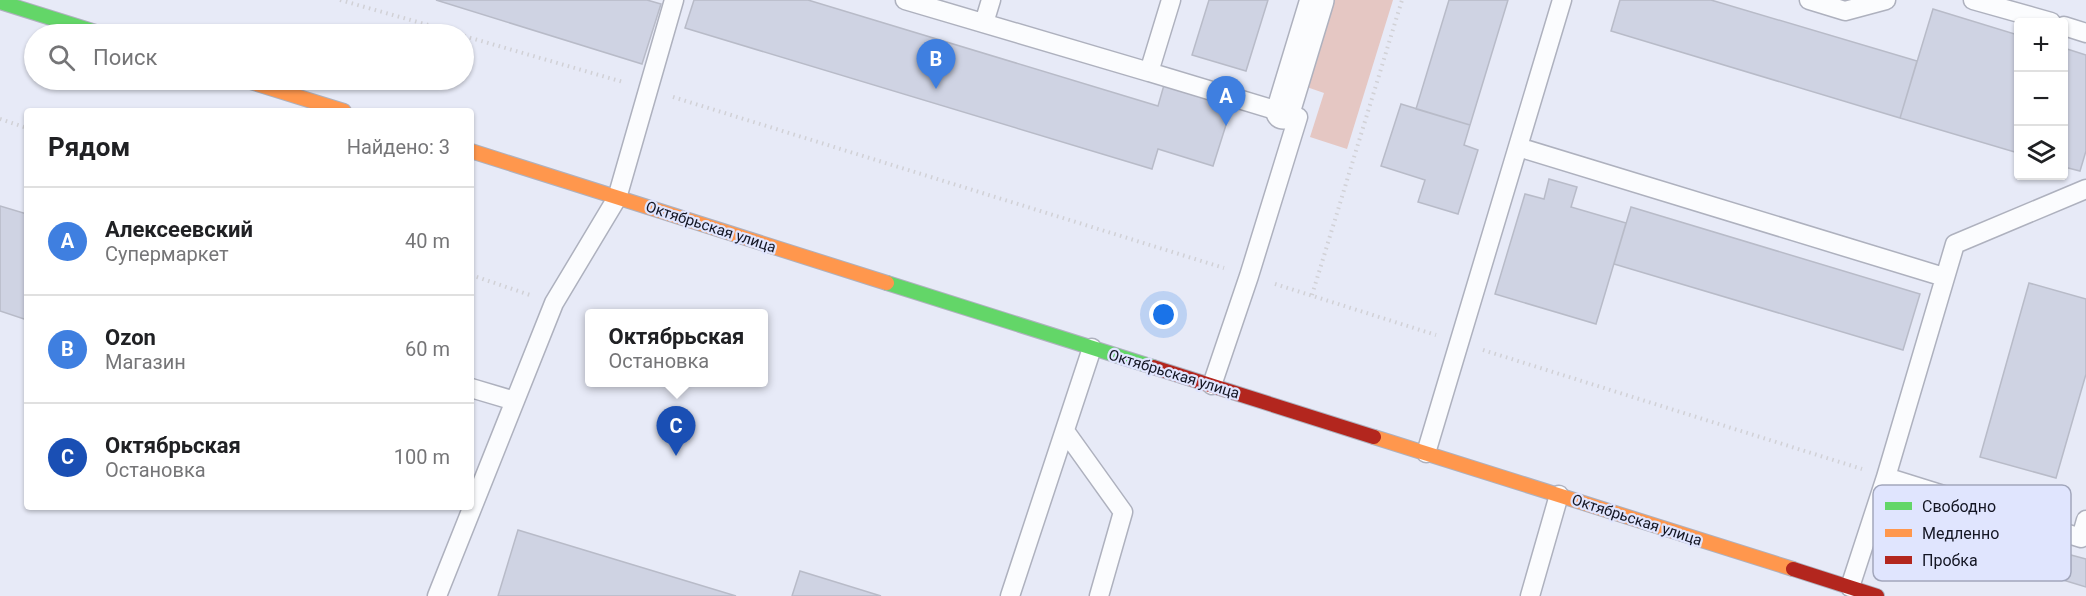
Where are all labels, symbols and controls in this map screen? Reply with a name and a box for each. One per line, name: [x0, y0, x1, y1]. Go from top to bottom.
map controls: [2014, 18, 2068, 180]
button: +: [2014, 18, 2068, 72]
search box: [24, 24, 474, 90]
pin: B: [916, 40, 956, 89]
icon: search: [45, 41, 78, 74]
text: Поиск: [93, 45, 157, 70]
button: −: [2014, 72, 2068, 126]
pin: A: [1206, 76, 1246, 126]
button: layers: [2014, 126, 2068, 180]
text: Рядом: [48, 132, 130, 162]
text: Найдено: 3: [347, 135, 450, 159]
street label: Октябрьская улица: [644, 197, 778, 257]
text: Алексеевский: [105, 217, 253, 242]
text: A: [61, 229, 74, 253]
text: 40 m: [405, 229, 450, 253]
text: Супермаркет: [105, 242, 229, 266]
your location: [1149, 300, 1178, 329]
popup: [585, 309, 768, 387]
text: Октябрьская: [609, 324, 744, 349]
text: Ozon: [105, 325, 156, 350]
text: B: [61, 337, 74, 361]
text: 60 m: [405, 337, 450, 361]
street label: Октябрьская улица: [1106, 346, 1242, 402]
text: Остановка: [609, 349, 709, 373]
text: Магазин: [105, 350, 186, 374]
pin: C: [656, 406, 696, 456]
text: Октябрьская: [105, 433, 241, 458]
text: C: [61, 445, 74, 469]
text: 100 m: [394, 445, 450, 469]
text: Остановка: [105, 458, 206, 482]
legend: [1873, 485, 2071, 581]
street label: Октябрьская улица: [1570, 490, 1704, 550]
text: Свободно: [1922, 497, 1996, 516]
text: Медленно: [1922, 524, 1999, 543]
text: Пробка: [1922, 551, 1978, 570]

